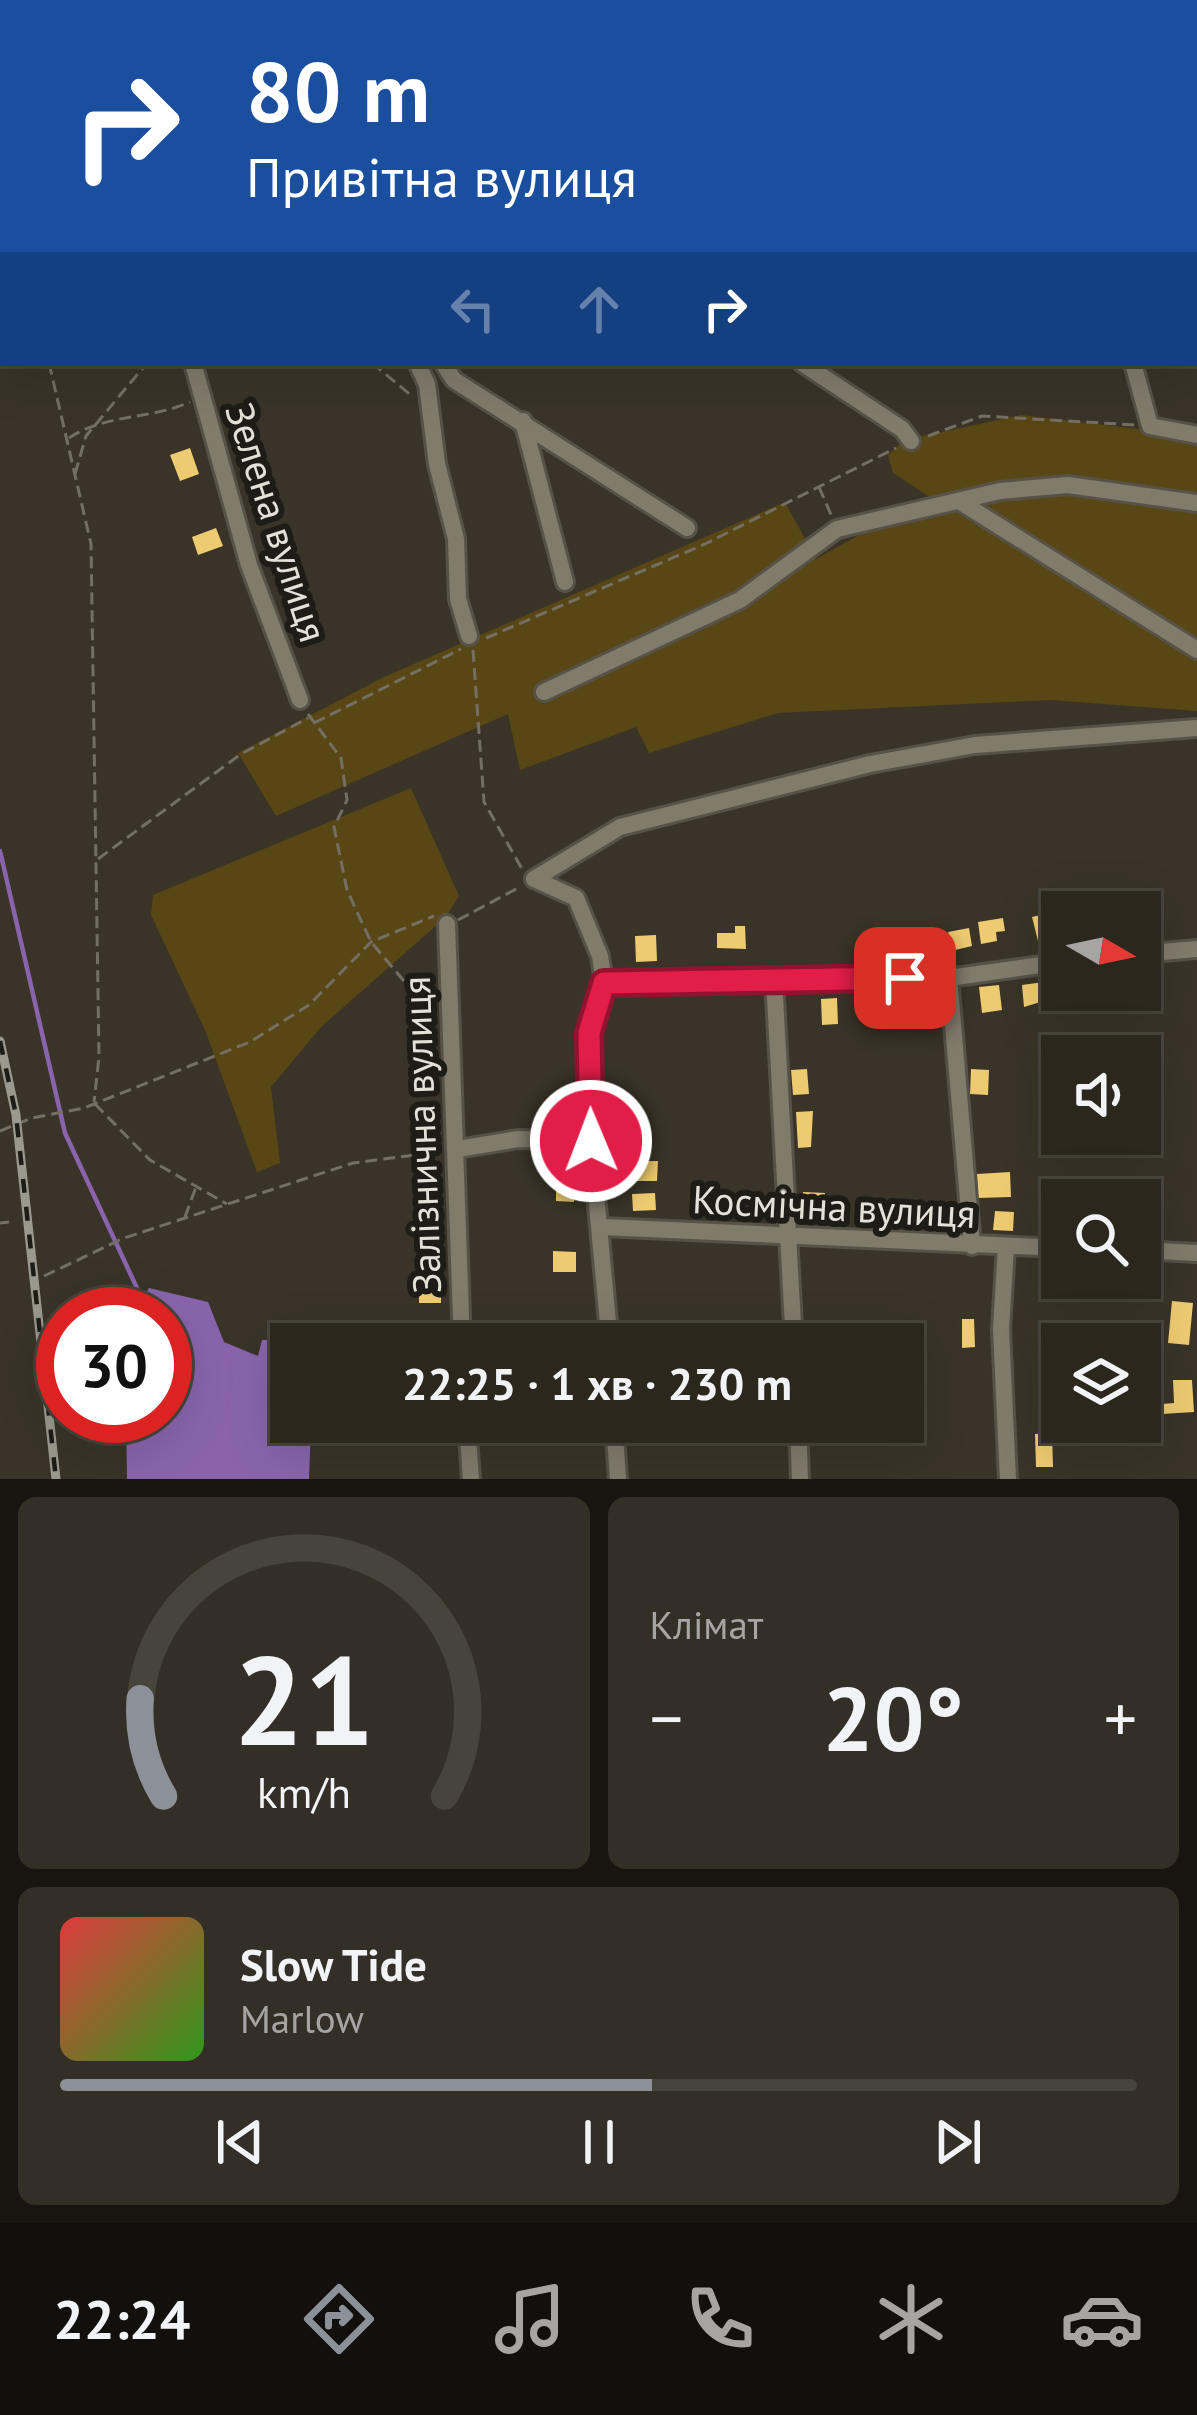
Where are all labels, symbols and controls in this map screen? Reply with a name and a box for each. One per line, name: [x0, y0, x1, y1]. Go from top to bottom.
text: 80 m: [246, 36, 430, 145]
icon: right: [48, 48, 204, 204]
text: Привітна вулиця: [246, 142, 637, 212]
icon: left: [440, 276, 506, 342]
icon: ahead: [566, 276, 632, 342]
icon: right: [692, 276, 758, 342]
street label: Зелена вулиця: [214, 396, 340, 648]
north arrow: [1041, 891, 1161, 1011]
map controls: [1041, 891, 1161, 1443]
pin: [854, 927, 956, 1029]
icon: arrive: [872, 945, 938, 1011]
street label: Залізнична вулиця: [390, 975, 452, 1295]
button: sound: [1041, 1035, 1161, 1155]
position arrow: [528, 1078, 654, 1204]
street label: Космічна вулиця: [691, 1173, 977, 1239]
button: search: [1041, 1179, 1161, 1299]
speed limit sign: 30: [36, 1287, 192, 1443]
button: layers: [1041, 1323, 1161, 1443]
text: 22:25 · 1 хв · 230 m: [402, 1354, 792, 1412]
text: Клімат: [650, 1599, 763, 1650]
text: 21: [233, 1618, 375, 1779]
text: 20°: [823, 1659, 964, 1776]
text: −: [650, 1675, 683, 1760]
text: +: [1104, 1675, 1137, 1760]
text: km/h: [257, 1764, 351, 1820]
text: Slow Tide: [240, 1935, 427, 1993]
text: Marlow: [240, 1993, 364, 2044]
icon: previous: [207, 2109, 273, 2175]
icon: pause: [566, 2109, 632, 2175]
icon: next: [925, 2109, 991, 2175]
icon: directions: [297, 2277, 381, 2361]
icon: music: [488, 2277, 572, 2361]
icon: phone: [678, 2277, 762, 2361]
icon: climate: [869, 2277, 953, 2361]
icon: car: [1060, 2277, 1144, 2361]
text: 22:24: [53, 2284, 190, 2354]

